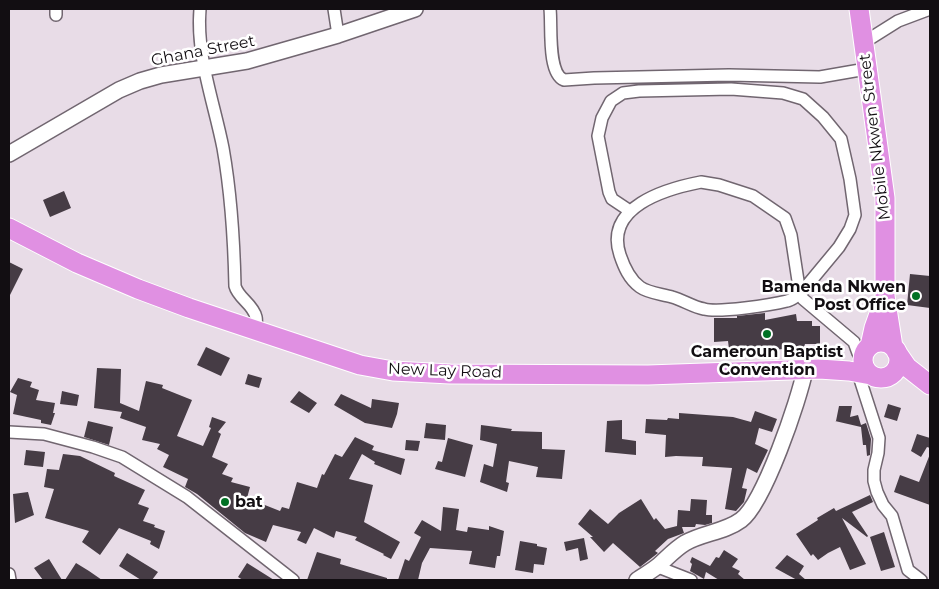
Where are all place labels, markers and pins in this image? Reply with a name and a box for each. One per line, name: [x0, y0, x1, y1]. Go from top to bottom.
place label: Bamenda Nkwen Post Office: [762, 277, 906, 315]
marker: Bamenda Nkwen Post Office: [910, 290, 922, 302]
marker: Cameroun Baptist Convention: [761, 328, 773, 340]
place label: Cameroun Baptist Convention: [691, 342, 843, 380]
place label: bat: [235, 492, 263, 512]
marker: bat: [219, 496, 231, 508]

